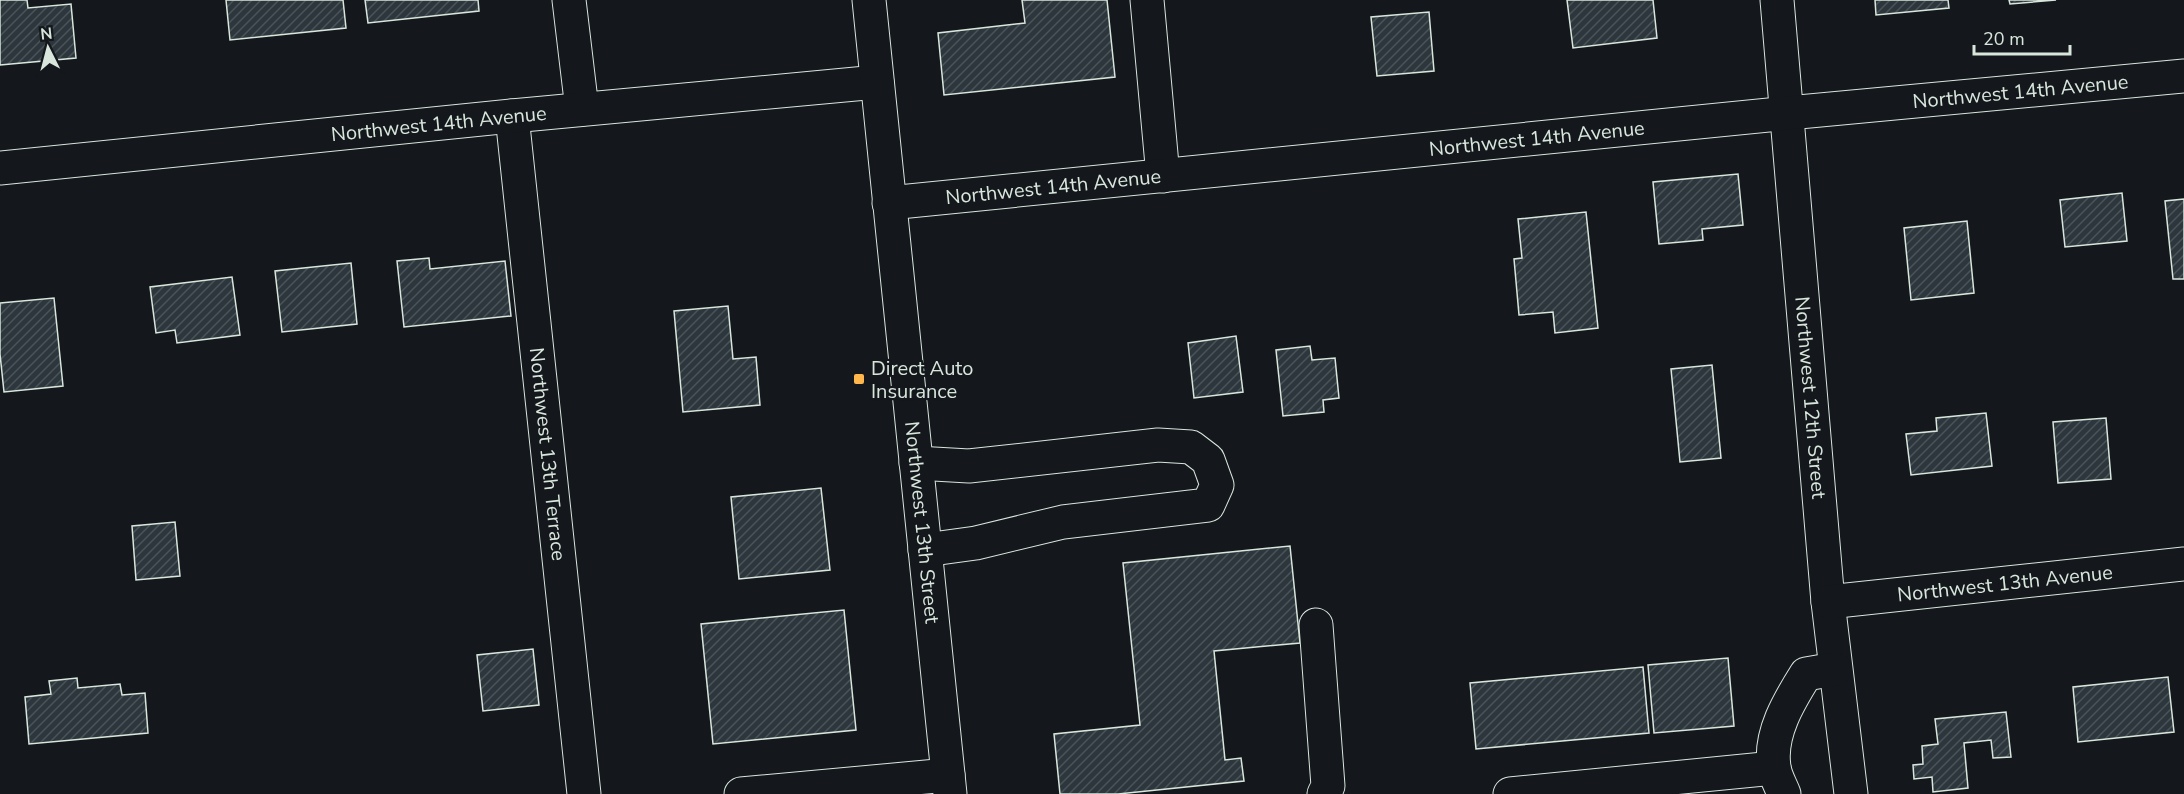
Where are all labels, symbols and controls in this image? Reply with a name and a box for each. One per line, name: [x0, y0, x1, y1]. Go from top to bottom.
north arrow: [18, 18, 78, 78]
scale bar: [1974, 18, 2070, 56]
text: N: [39, 23, 54, 46]
text: 20 m: [1983, 27, 2025, 51]
street label: Northwest 14th Avenue: [1911, 68, 2130, 115]
street label: Northwest 14th Avenue: [330, 99, 548, 148]
street label: Northwest 14th Avenue: [1428, 114, 1646, 162]
street label: Northwest 14th Avenue: [944, 162, 1162, 211]
street label: Northwest 12th Street: [1789, 295, 1833, 501]
street label: Northwest 13th Terrace: [523, 346, 573, 562]
place label: Direct Auto Insurance: [871, 355, 973, 405]
marker: Direct Auto Insurance: [852, 372, 866, 386]
street label: Northwest 13th Street: [899, 420, 946, 626]
street label: Northwest 13th Avenue: [1896, 558, 2114, 608]

